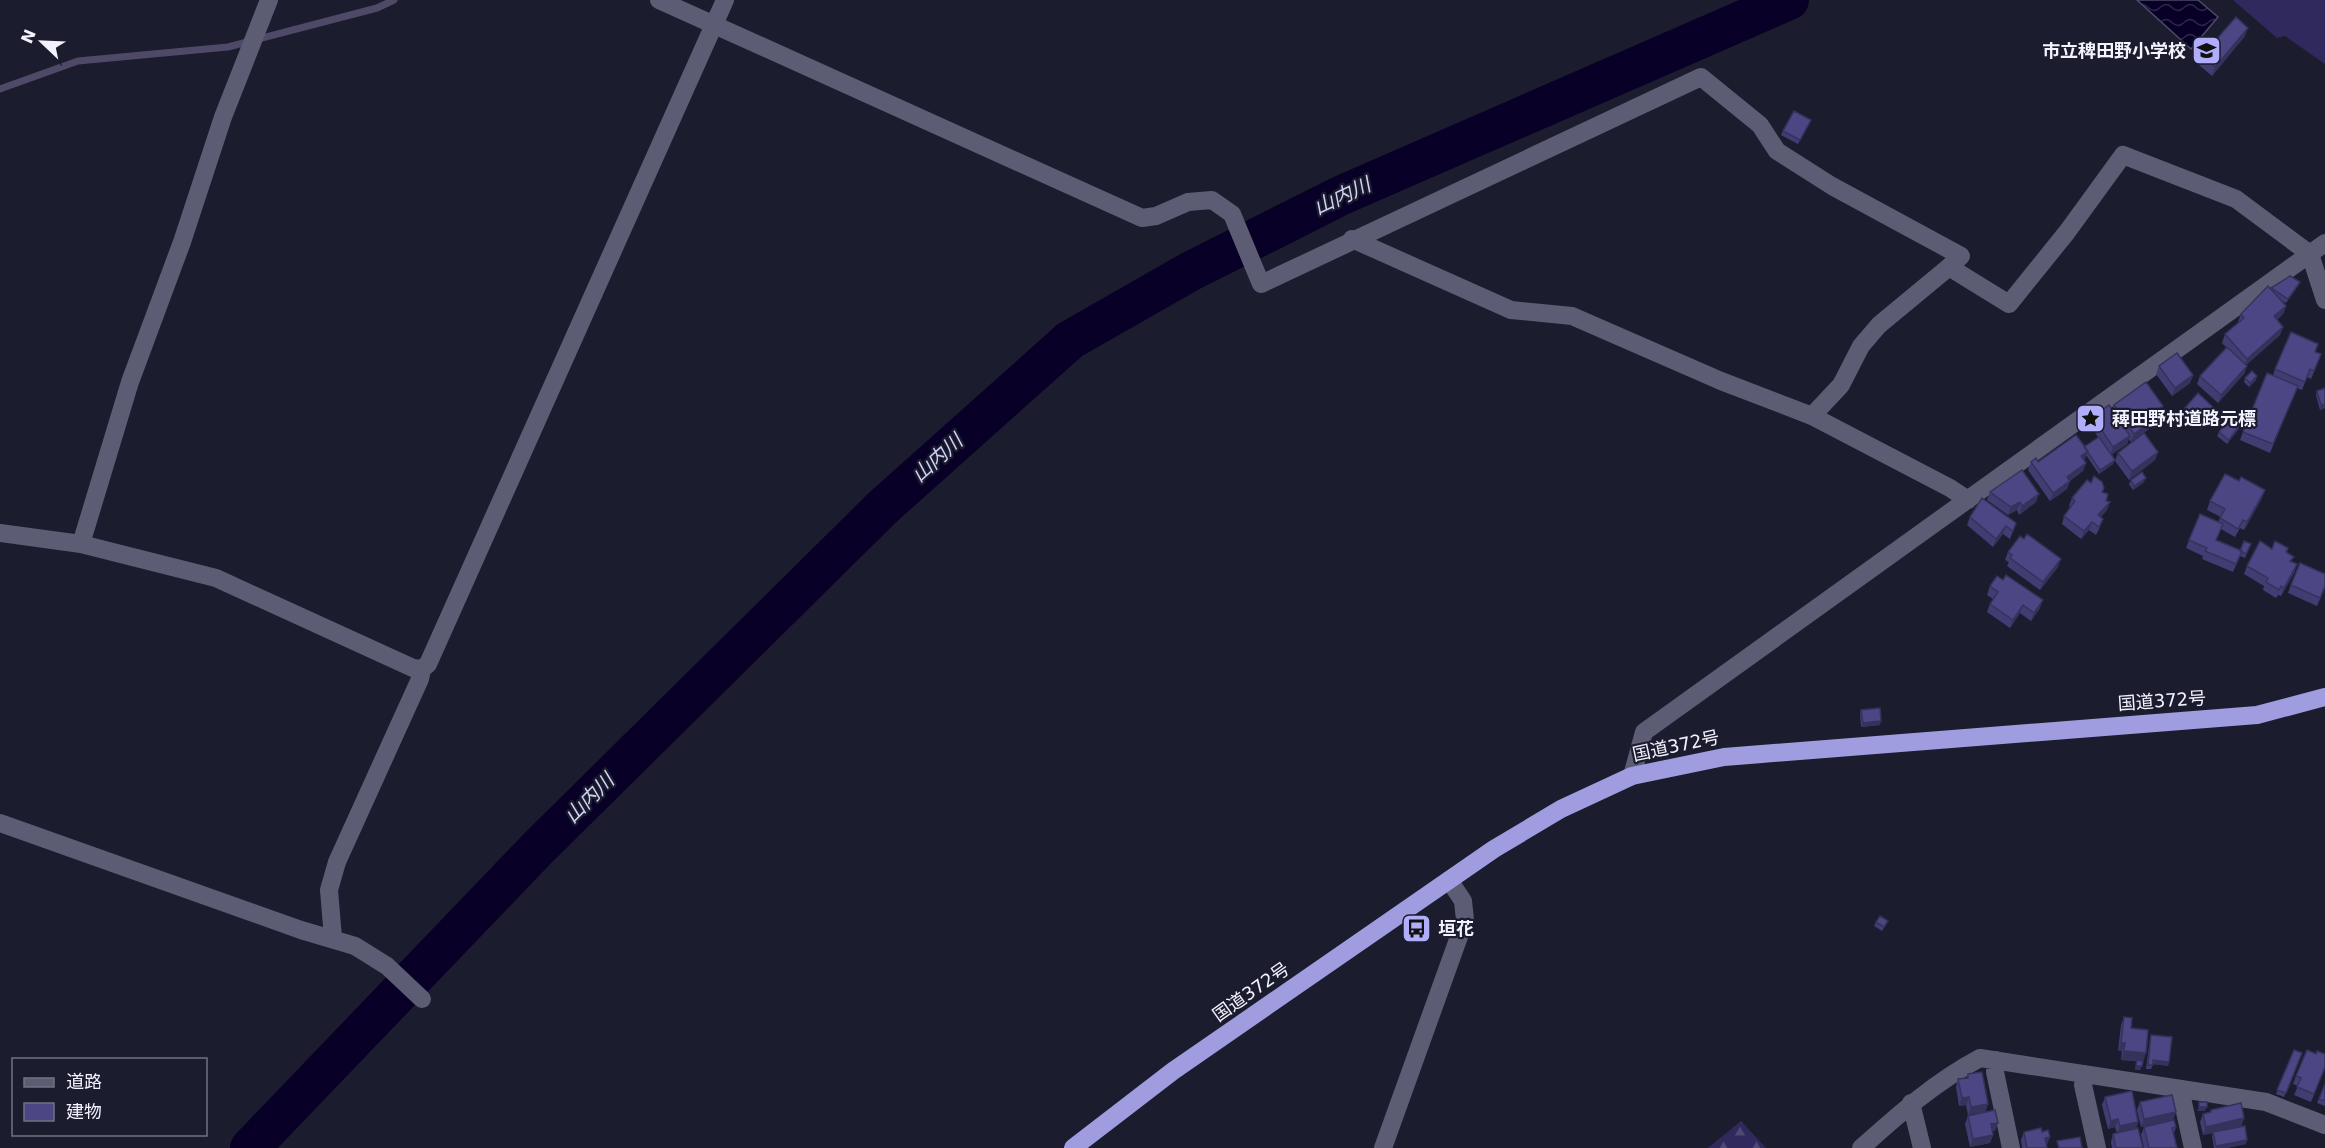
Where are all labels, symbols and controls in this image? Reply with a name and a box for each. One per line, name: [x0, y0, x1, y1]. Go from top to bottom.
north arrow: [12, 12, 72, 72]
text: N: [17, 26, 40, 46]
school or university icon: 市立稗田野小学校: [2191, 35, 2223, 67]
place label: 市立稗田野小学校: [2042, 40, 2186, 61]
water label: 山内川: [1310, 172, 1376, 220]
place icon: 薭田野村道路元標: [2075, 403, 2107, 435]
place label: 薭田野村道路元標: [2112, 408, 2256, 429]
water label: 山内川: [907, 428, 969, 487]
street label: 国道372号: [2117, 687, 2207, 714]
street label: 国道372号: [1630, 726, 1721, 765]
water label: 山内川: [559, 767, 620, 828]
bus stop icon: 垣花: [1401, 913, 1433, 945]
place label: 垣花: [1438, 918, 1474, 939]
street label: 国道372号: [1209, 958, 1293, 1026]
legend: [12, 1058, 207, 1136]
text: 道路: [66, 1071, 102, 1092]
text: 建物: [66, 1101, 102, 1122]

